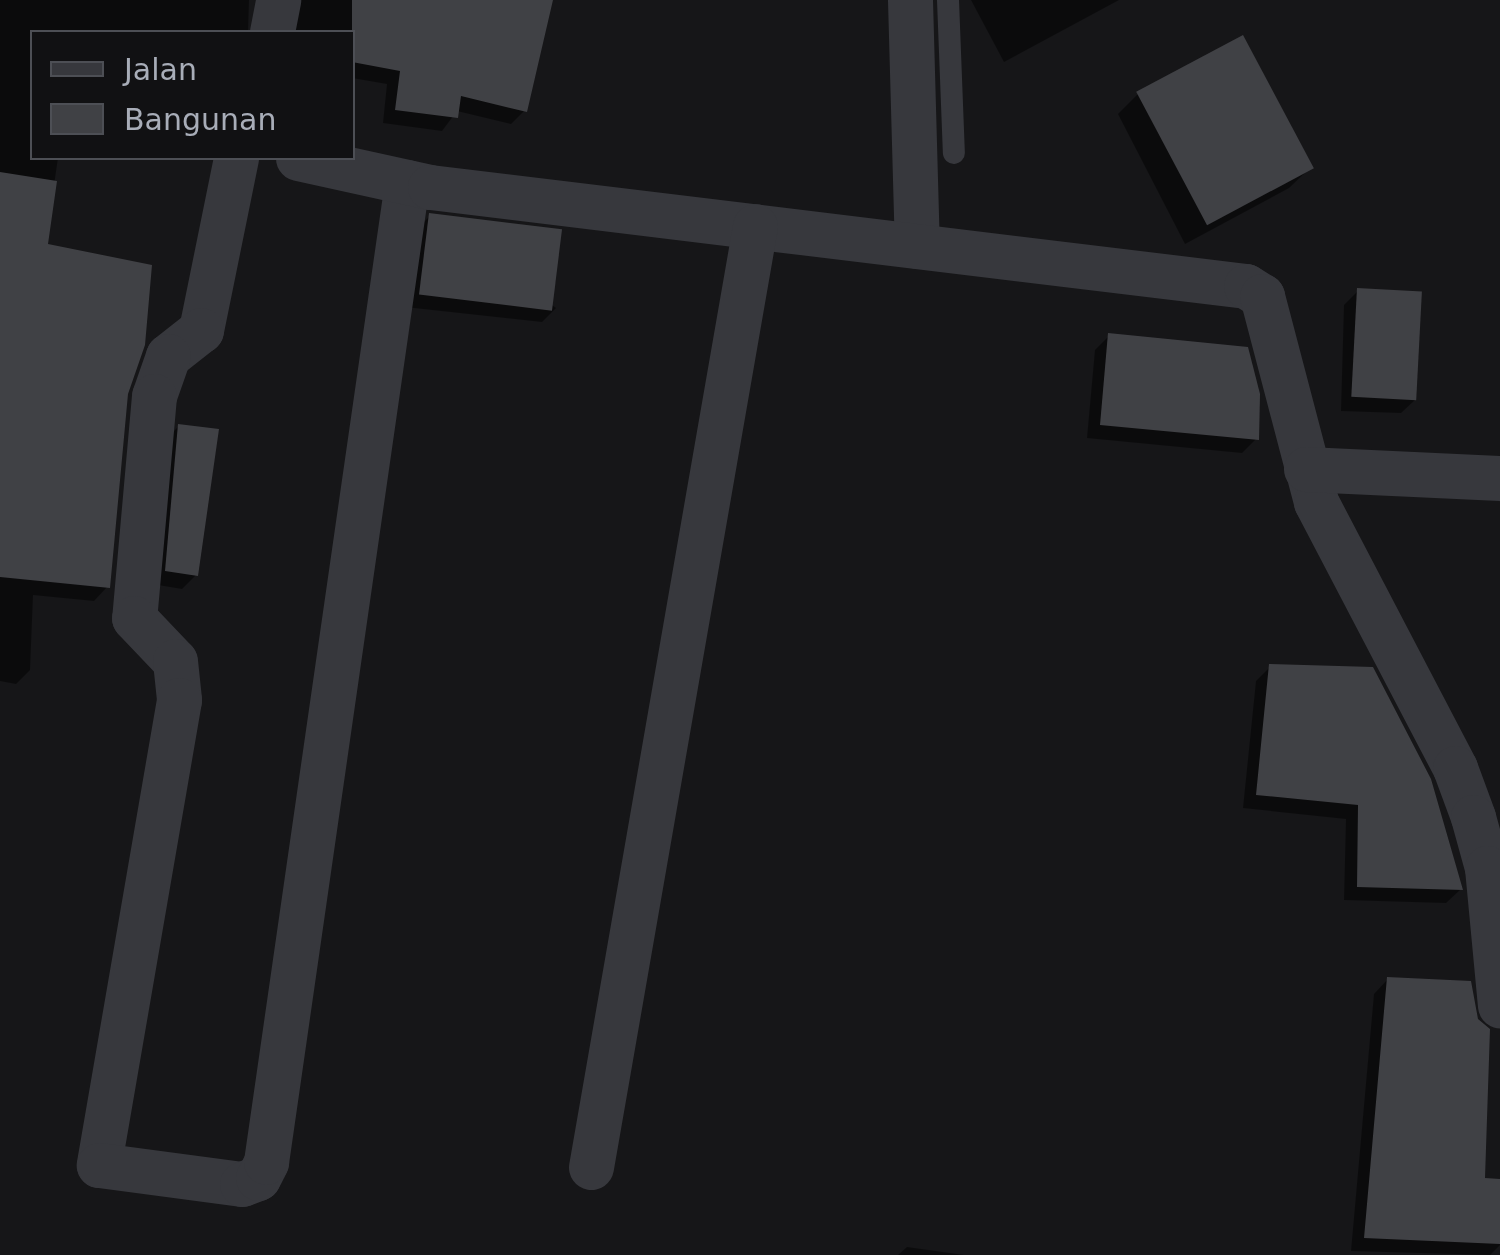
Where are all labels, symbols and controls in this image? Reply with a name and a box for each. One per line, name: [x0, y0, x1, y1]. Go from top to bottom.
legend: [30, 30, 355, 160]
text: Jalan: [124, 52, 197, 87]
text: Bangunan: [124, 102, 276, 137]

